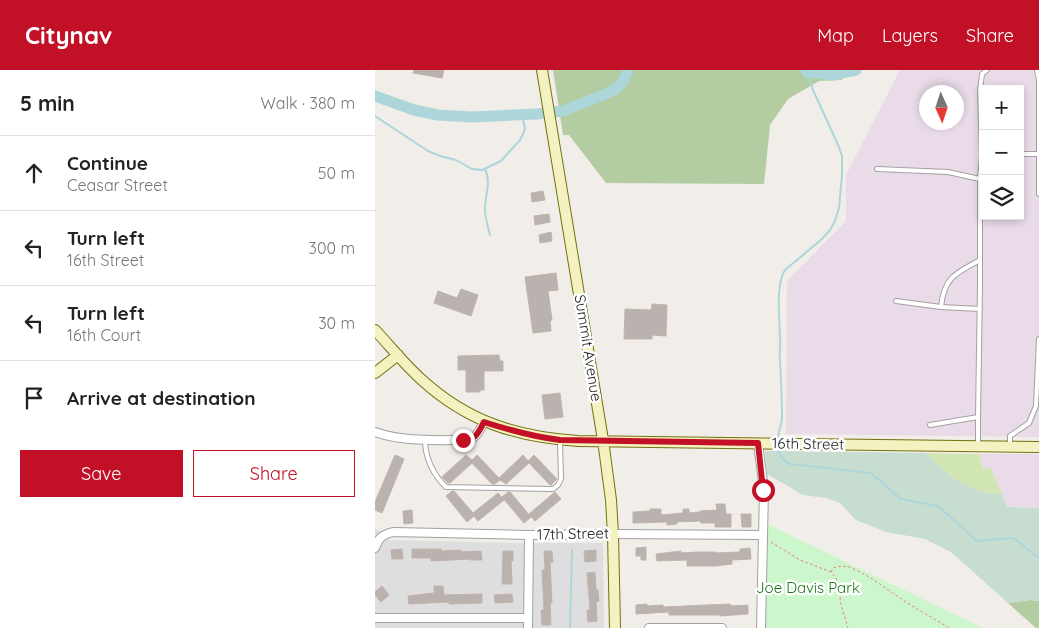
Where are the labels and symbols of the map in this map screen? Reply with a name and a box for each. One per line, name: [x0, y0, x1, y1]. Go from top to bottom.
north arrow: [919, 85, 964, 130]
street label: Summit Avenue: [571, 293, 606, 403]
route end: [452, 429, 475, 452]
street label: 16th Street: [772, 433, 844, 454]
route start: [752, 479, 775, 502]
street label: 17th Street: [537, 523, 609, 544]
park label: Joe Davis Park: [756, 578, 860, 597]

